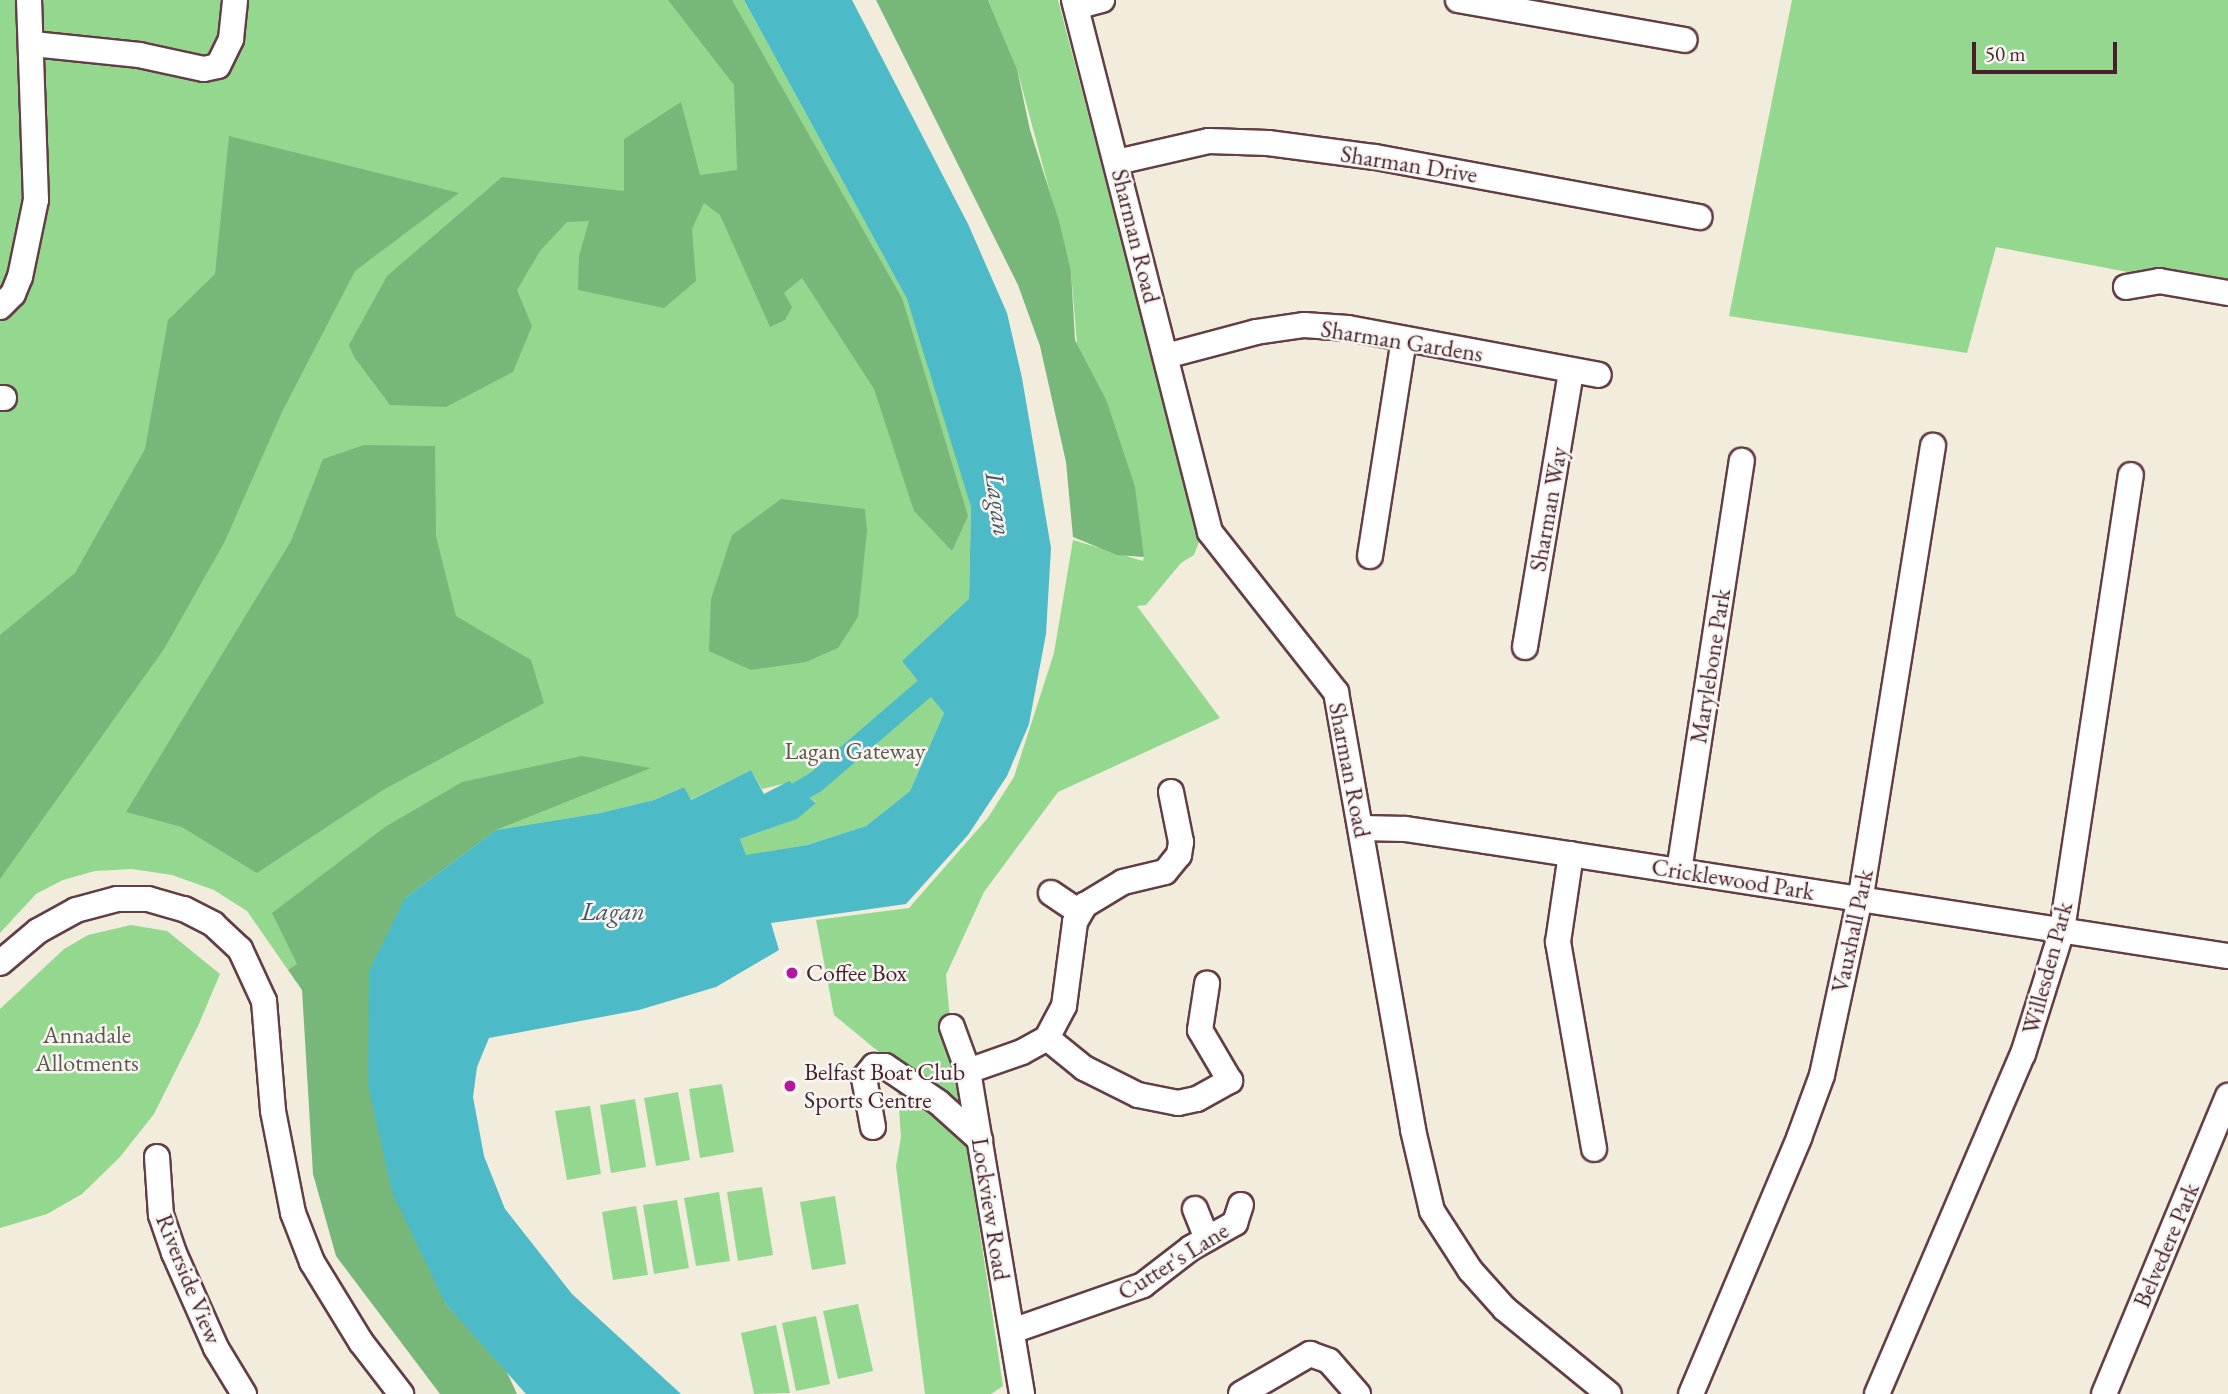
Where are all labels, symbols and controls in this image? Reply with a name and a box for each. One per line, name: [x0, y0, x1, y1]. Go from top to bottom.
scale bar: [1976, 28, 2121, 72]
text: 50 m: [1985, 40, 2026, 67]
street label: Sharman Drive: [1339, 139, 1479, 189]
street label: Sharman Road: [1105, 166, 1167, 306]
street label: Sharman Gardens: [1319, 314, 1485, 368]
street label: Sharman Way: [1523, 444, 1573, 574]
water label: Lagan: [978, 470, 1018, 538]
street label: Marylebone Park: [1684, 587, 1736, 745]
street label: Sharman Road: [1323, 700, 1377, 840]
park label: Lagan Gateway: [785, 737, 925, 765]
street label: Cricklewood Park: [1650, 852, 1816, 906]
street label: Vauxhall Park: [1825, 867, 1879, 995]
water label: Lagan: [581, 896, 645, 928]
street label: Willesden Park: [2016, 899, 2078, 1037]
place label: Coffee Box: [806, 959, 907, 987]
marker: Coffee Box: [784, 965, 800, 981]
park label: Annadale Allotments: [35, 1021, 139, 1077]
place label: Belfast Boat Club Sports Centre: [804, 1058, 965, 1114]
marker: Belfast Boat Club Sports Centre: [782, 1078, 798, 1094]
street label: Lockview Road: [966, 1136, 1016, 1282]
street label: Belvedere Park: [2127, 1178, 2205, 1312]
street label: Riverside View: [150, 1210, 228, 1348]
street label: Cutter's Lane: [1112, 1216, 1234, 1306]

